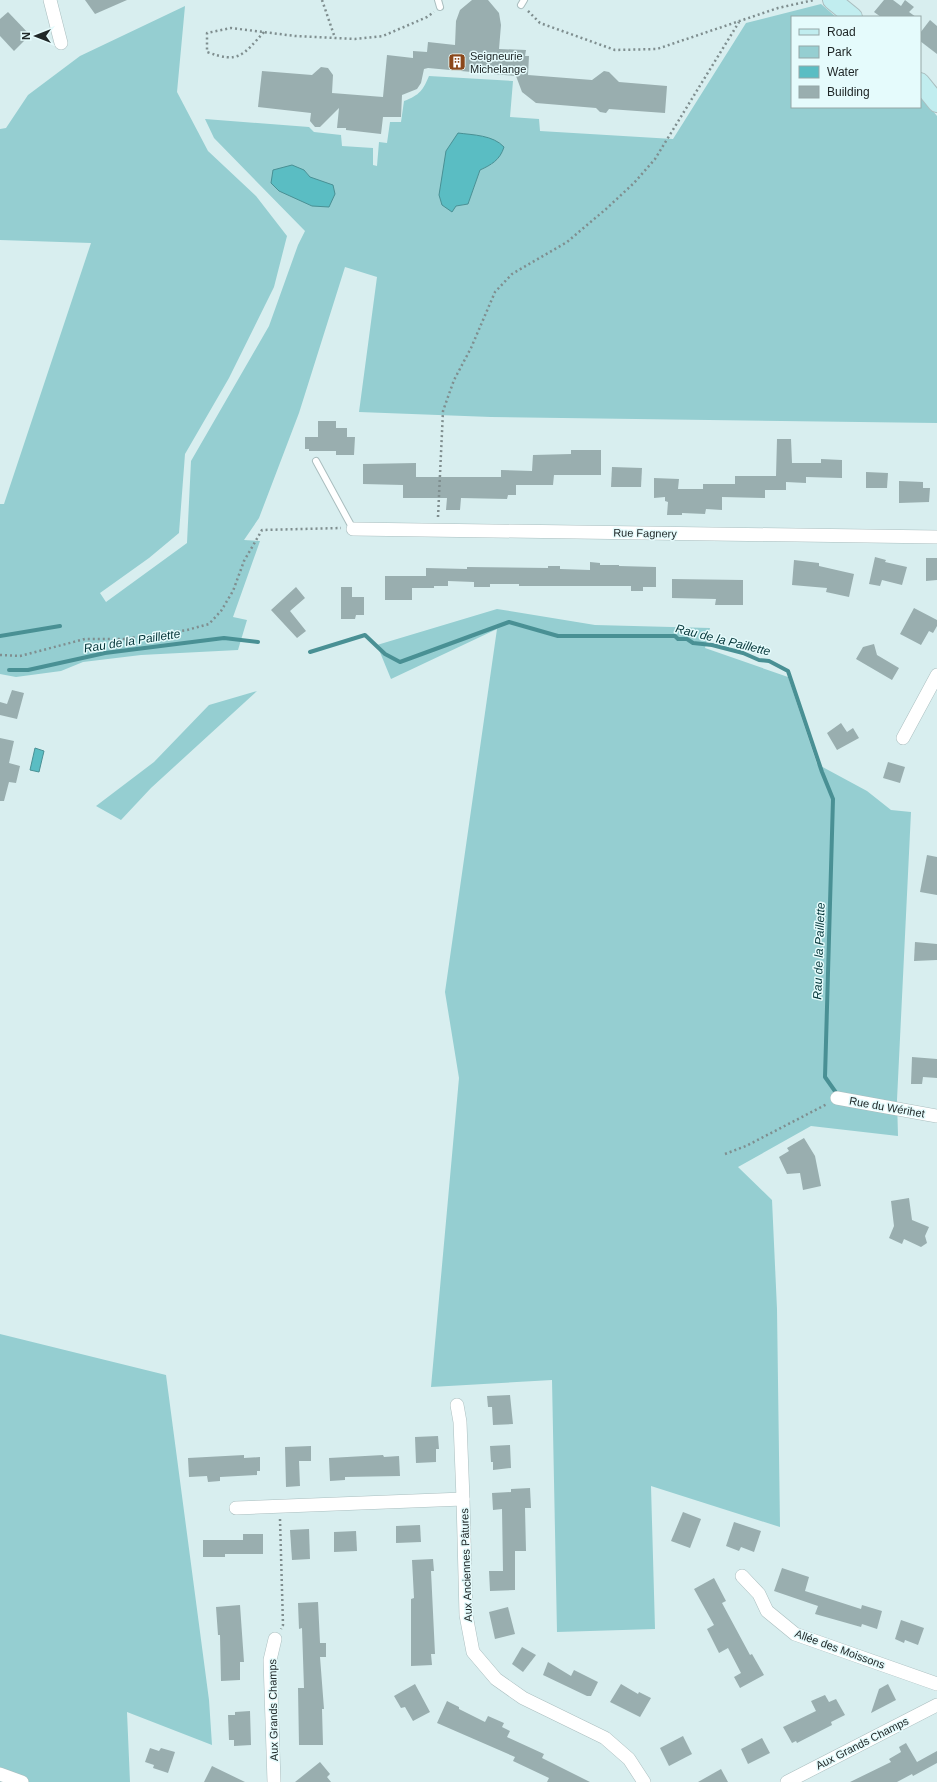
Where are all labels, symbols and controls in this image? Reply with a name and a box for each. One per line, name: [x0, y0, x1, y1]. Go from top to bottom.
north arrow: [16, 16, 56, 56]
legend: [791, 16, 921, 108]
text: Road: [827, 25, 856, 39]
text: N: [20, 32, 32, 40]
text: Park: [827, 45, 853, 59]
place label: Seigneurie Michelange: [470, 50, 526, 75]
building icon: Seigneurie Michelange: [447, 52, 467, 72]
text: Water: [827, 65, 859, 79]
text: Building: [827, 85, 870, 99]
street label: Rue Fagnery: [613, 526, 677, 540]
water label: Rau de la Paillette: [674, 621, 772, 659]
water label: Rau de la Paillette: [83, 626, 182, 656]
water label: Rau de la Paillette: [810, 902, 828, 1000]
street label: Rue du Wérihet: [848, 1094, 926, 1120]
street label: Aux Anciennes Pâtures: [458, 1507, 474, 1622]
street label: Allée des Moissons: [793, 1627, 887, 1671]
street label: Aux Grands Champs: [266, 1658, 280, 1761]
street label: Aux Grands Champs: [814, 1714, 911, 1772]

